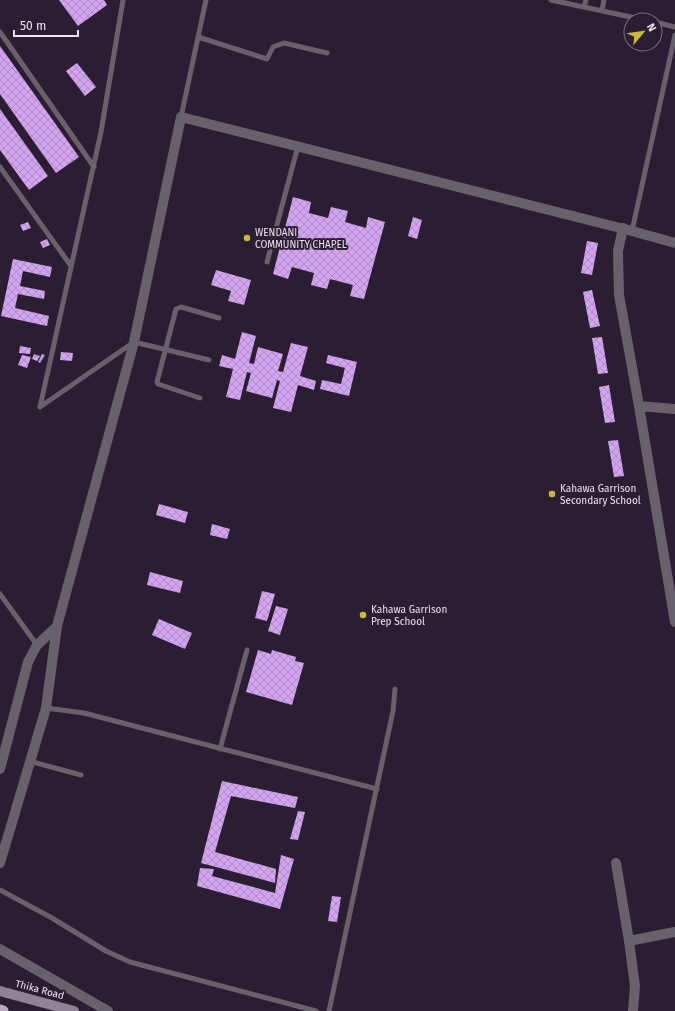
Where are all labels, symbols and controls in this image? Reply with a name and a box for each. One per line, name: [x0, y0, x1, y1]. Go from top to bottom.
scale bar: [14, 12, 78, 38]
north arrow: [623, 12, 663, 52]
text: 50 m: [20, 19, 46, 33]
text: N: [644, 21, 659, 34]
place label: WENDANI COMMUNITY CHAPEL: [255, 227, 347, 251]
marker: WENDANI COMMUNITY CHAPEL: [242, 233, 252, 243]
place label: Kahawa Garrison Secondary School: [560, 483, 641, 507]
marker: Kahawa Garrison Secondary School: [547, 489, 557, 499]
place label: Kahawa Garrison Prep School: [371, 604, 447, 628]
marker: Kahawa Garrison Prep School: [358, 610, 368, 620]
street label: Thika Road: [14, 978, 65, 1002]

